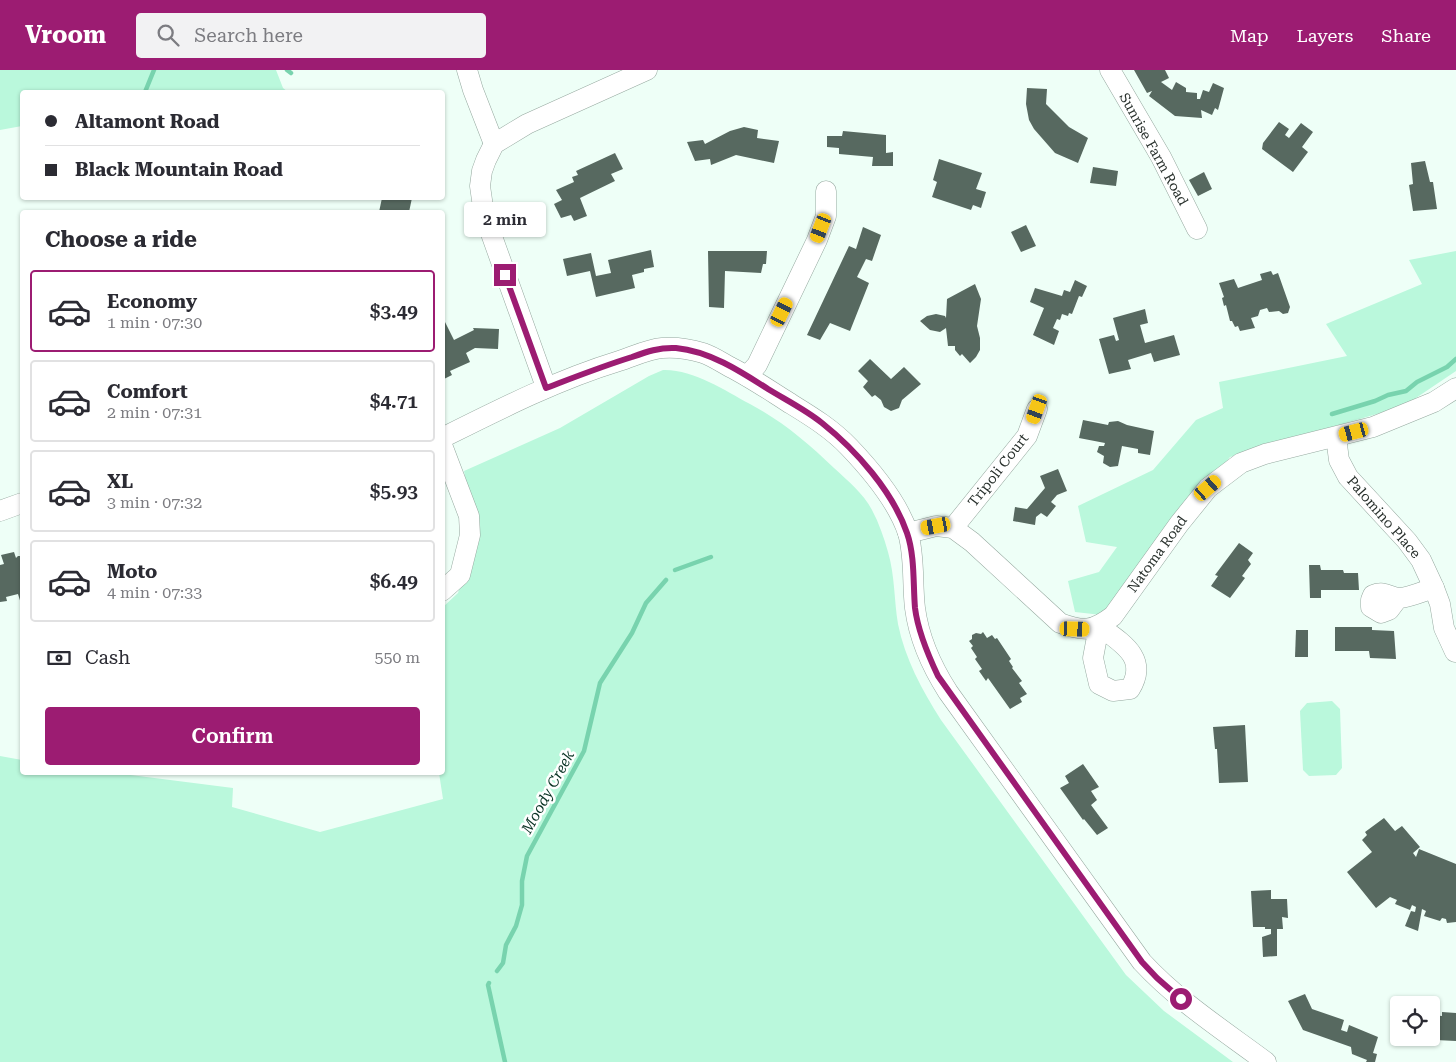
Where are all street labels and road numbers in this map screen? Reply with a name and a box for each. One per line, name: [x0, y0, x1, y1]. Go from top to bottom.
street label: Sunrise Farm Road: [1116, 90, 1192, 208]
street label: Tripoli Court: [965, 430, 1031, 510]
street label: Palomino Place: [1344, 473, 1424, 562]
street label: Natoma Road: [1124, 513, 1190, 595]

